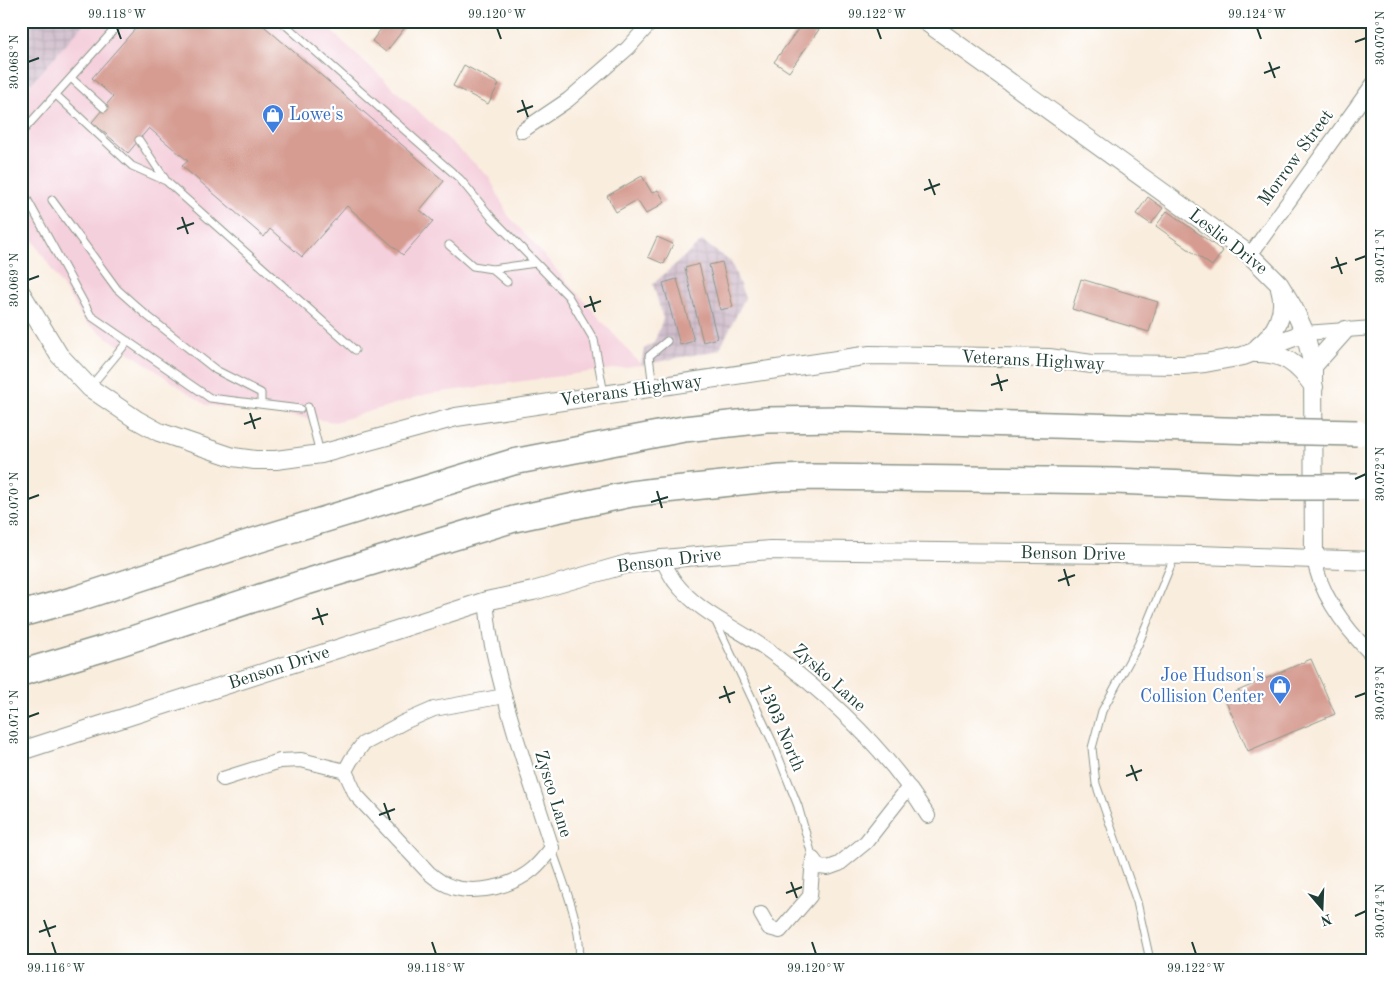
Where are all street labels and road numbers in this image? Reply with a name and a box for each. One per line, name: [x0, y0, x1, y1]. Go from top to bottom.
street label: Morrow Street: [1255, 107, 1337, 209]
street label: Leslie Drive: [1185, 206, 1271, 278]
street label: Veterans Highway: [961, 348, 1106, 374]
street label: Veterans Highway: [558, 372, 704, 410]
street label: Benson Drive: [1020, 544, 1126, 564]
street label: Benson Drive: [616, 546, 722, 576]
street label: Zysko Lane: [789, 641, 869, 715]
street label: Benson Drive: [226, 643, 332, 693]
street label: 1303 North: [755, 682, 808, 775]
street label: Zysco Lane: [531, 748, 575, 840]

